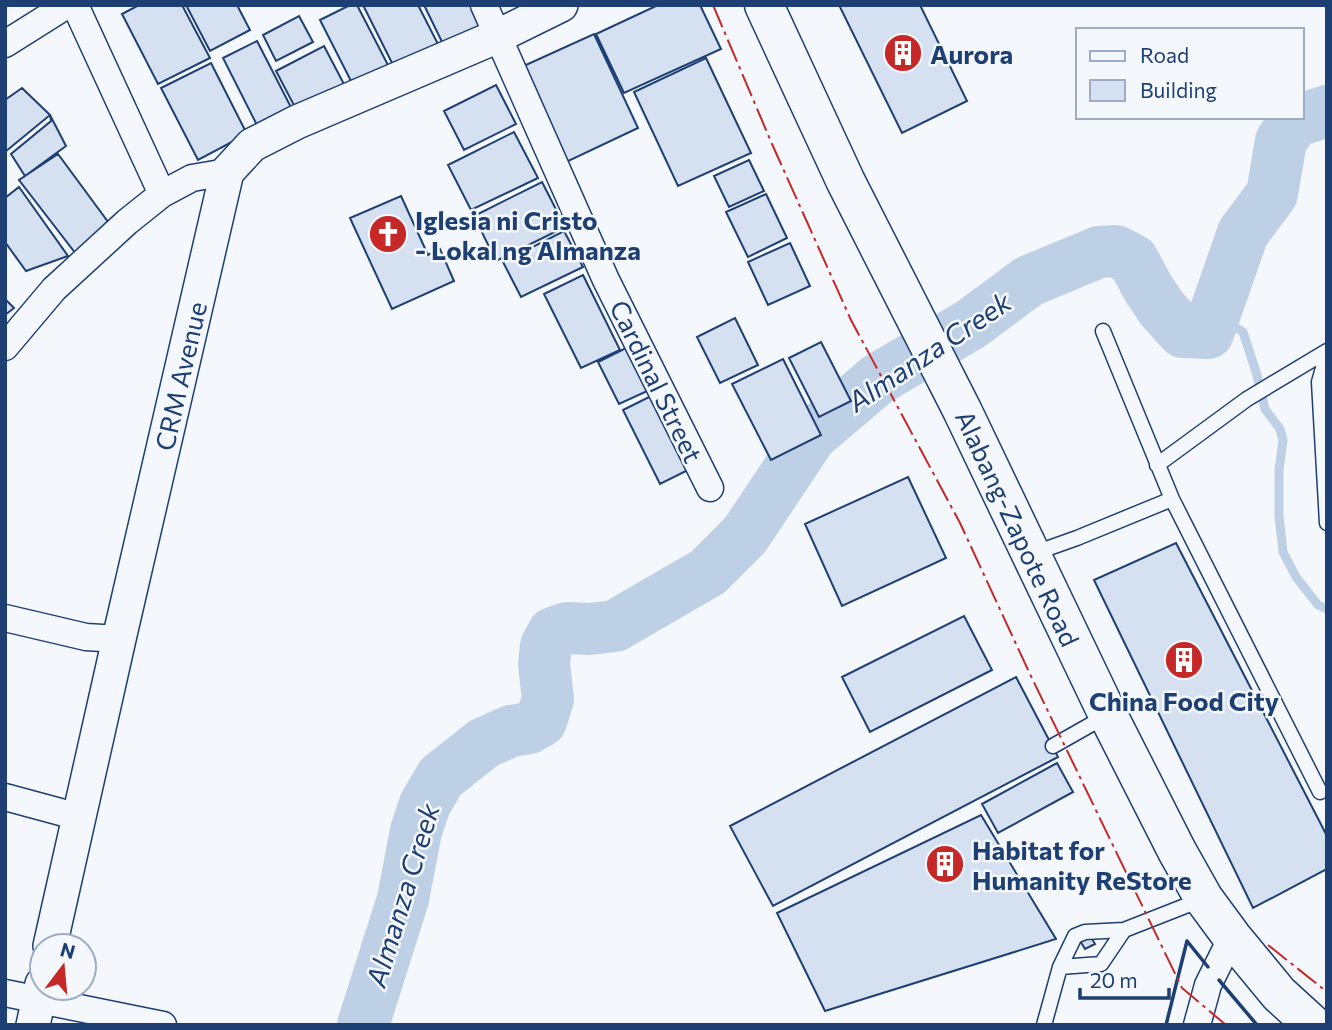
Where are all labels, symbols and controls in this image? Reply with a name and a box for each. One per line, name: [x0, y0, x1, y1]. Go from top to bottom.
legend: [1076, 28, 1304, 119]
building icon: Aurora: [882, 32, 924, 74]
place label: Aurora: [930, 38, 1013, 69]
text: Road: [1140, 42, 1189, 67]
text: Building: [1140, 77, 1217, 102]
place label: Iglesia ni Cristo - Lokal ng Almanza: [415, 204, 641, 265]
church icon: Iglesia ni Cristo - Lokal ng Almanza: [367, 213, 409, 255]
water label: Almanza Creek: [840, 283, 1018, 419]
street label: Cardinal Street: [604, 295, 710, 467]
street label: CRM Avenue: [148, 299, 212, 453]
street label: Alabang-Zapote Road: [950, 405, 1086, 651]
building icon: China Food City: [1163, 639, 1205, 681]
place label: China Food City: [1089, 685, 1279, 716]
water label: Almanza Creek: [358, 798, 446, 992]
place label: Habitat for Humanity ReStore: [972, 834, 1192, 895]
building icon: Habitat for Humanity ReStore: [924, 843, 966, 885]
north arrow: [28, 932, 98, 1002]
text: N: [58, 937, 78, 963]
scale bar: [1080, 956, 1169, 1000]
text: 20 m: [1090, 967, 1138, 992]

